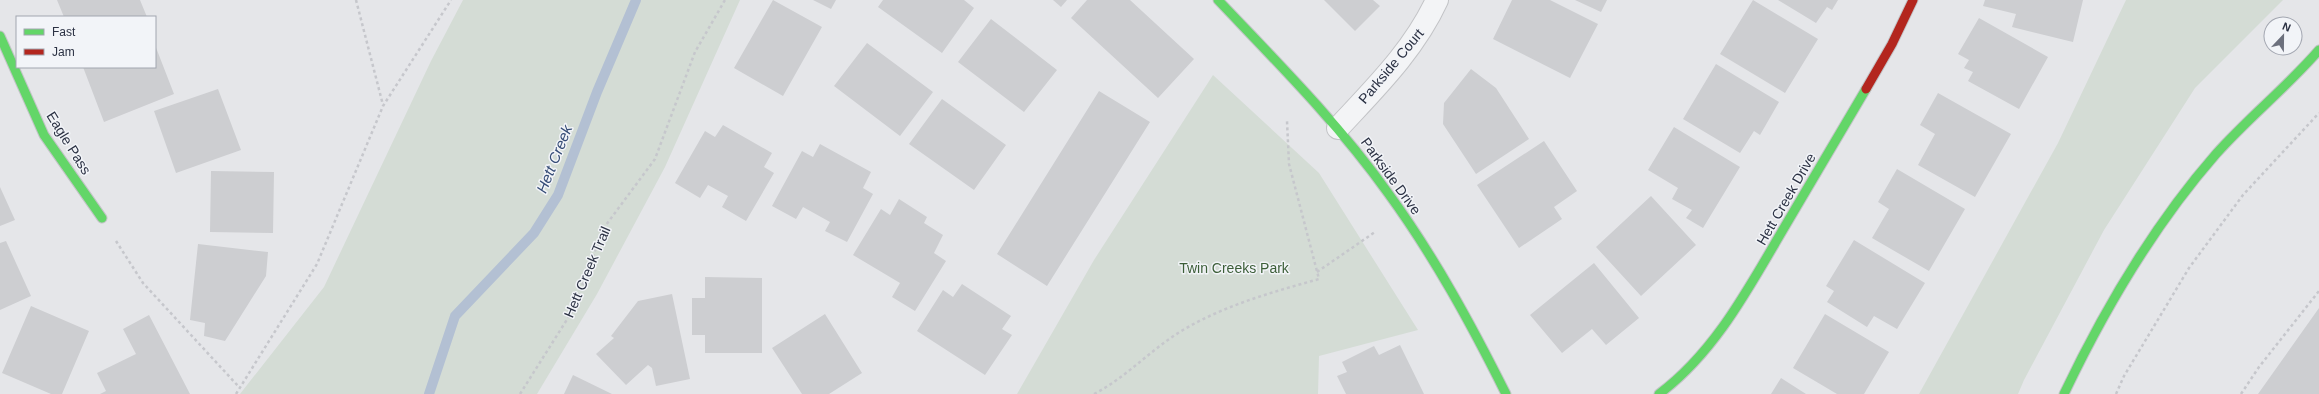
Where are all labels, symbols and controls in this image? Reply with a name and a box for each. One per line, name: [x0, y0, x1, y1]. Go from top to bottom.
legend: [16, 16, 156, 68]
north arrow: [2263, 16, 2303, 56]
text: N: [2281, 20, 2293, 34]
text: Fast: [52, 25, 76, 39]
street label: Parkside Court: [1355, 25, 1427, 107]
text: Jam: [52, 45, 75, 59]
street label: Eagle Pass: [43, 109, 95, 177]
water label: Hett Creek: [533, 121, 576, 195]
street label: Parkside Drive: [1358, 134, 1424, 218]
street label: Hett Creek Drive: [1753, 150, 1819, 248]
street label: Hett Creek Trail: [561, 224, 613, 320]
park label: Twin Creeks Park: [1179, 260, 1290, 276]

